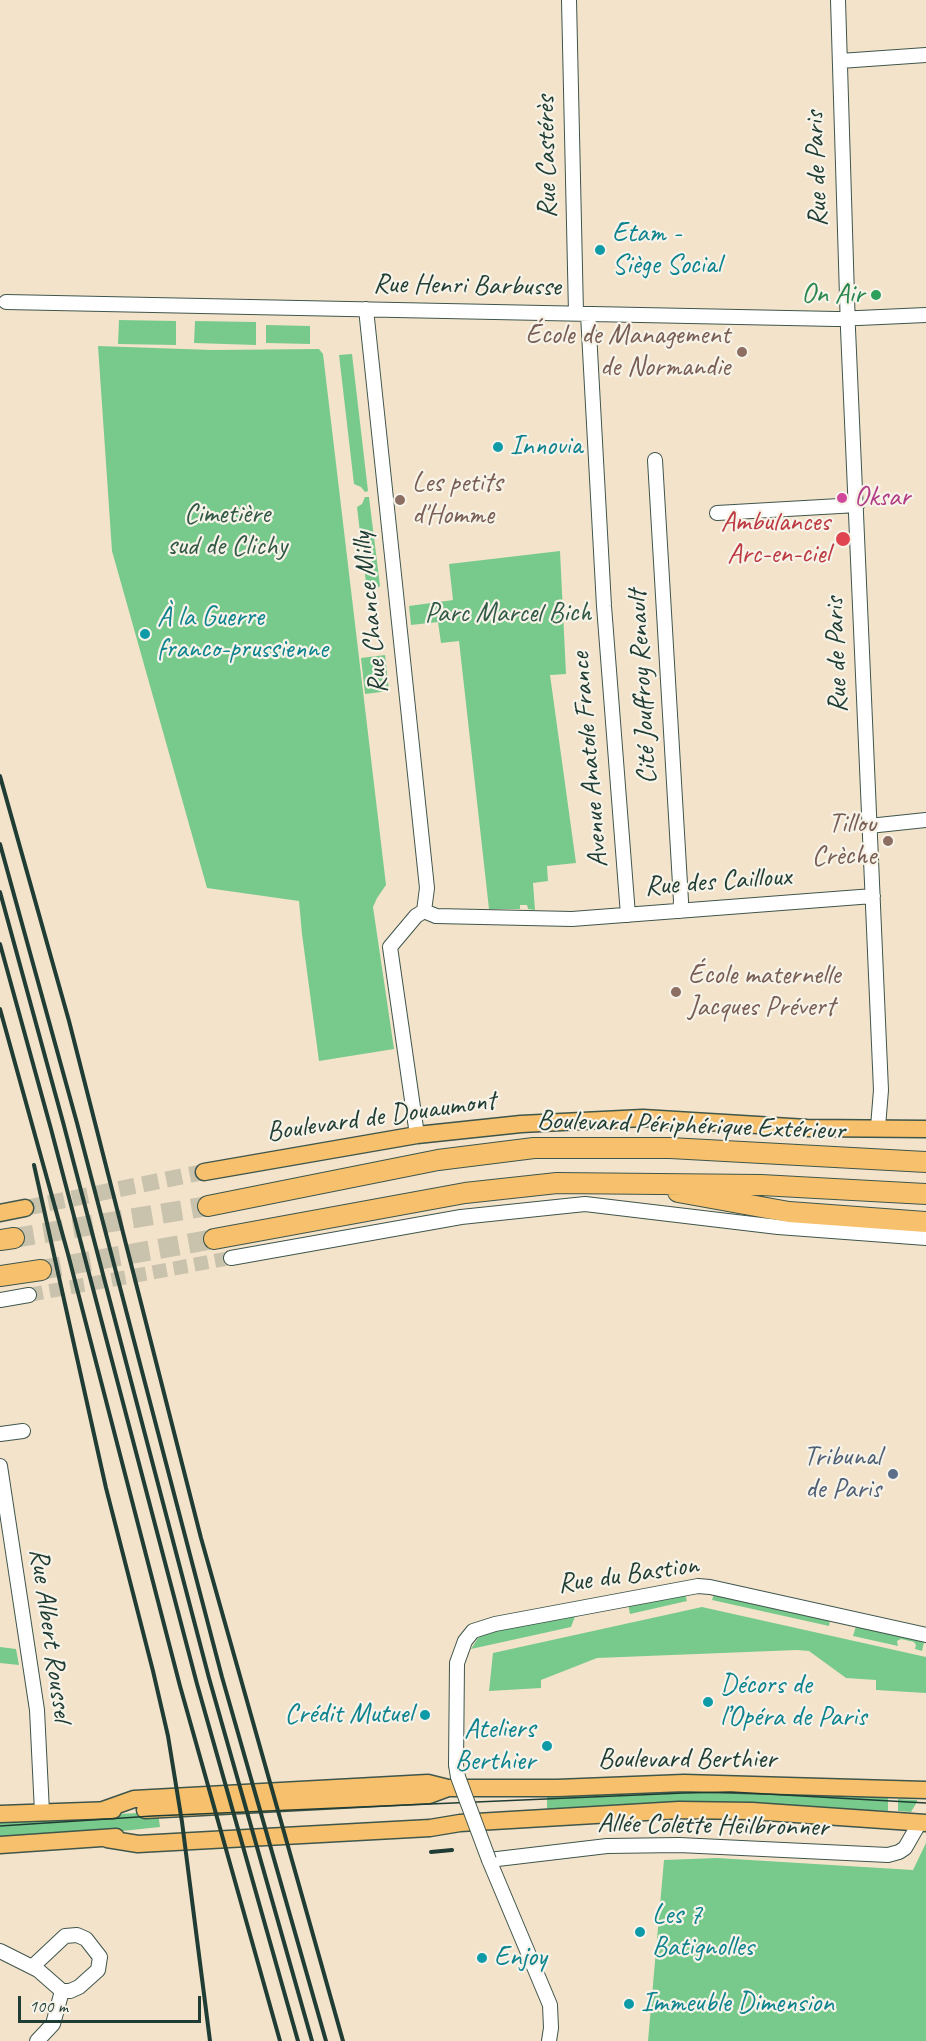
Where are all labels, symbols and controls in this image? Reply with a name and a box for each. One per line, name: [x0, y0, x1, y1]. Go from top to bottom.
street label: Rue Castérès: [529, 95, 565, 219]
street label: Rue de Paris: [798, 110, 836, 228]
place label: Etam - Siège Social: [612, 217, 721, 283]
marker: Etam - Siège Social: [593, 243, 607, 257]
street label: Rue Henri Barbusse: [373, 268, 561, 304]
place label: On Air: [801, 278, 864, 312]
marker: On Air: [869, 288, 883, 302]
place label: École de Management de Normandie: [525, 319, 730, 385]
marker: École de Management de Normandie: [735, 345, 749, 359]
place label: Innovia: [510, 430, 582, 464]
marker: Innovia: [491, 440, 505, 454]
place label: Les petits d'Homme: [412, 467, 502, 533]
place label: Oksar: [854, 481, 910, 515]
marker: Oksar: [835, 491, 849, 505]
marker: Les petits d'Homme: [393, 493, 407, 507]
park label: Cimetière sud de Clichy: [167, 498, 287, 564]
place label: Ambulances Arc-en-ciel: [721, 506, 830, 572]
street label: Rue Chance Milly: [346, 530, 396, 696]
marker: Ambulances Arc-en-ciel: [834, 530, 852, 548]
street label: Cité Jouffroy Renault: [621, 589, 665, 785]
street label: Rue de Paris: [818, 596, 856, 714]
park label: Parc Marcel Bich: [425, 597, 591, 631]
place label: À la Guerre franco-prussienne: [157, 601, 328, 667]
marker: À la Guerre franco-prussienne: [138, 627, 152, 641]
street label: Avenue Anatole France: [564, 651, 616, 869]
place label: Tillou Crèche: [812, 808, 876, 874]
marker: Tillou Crèche: [881, 834, 895, 848]
street label: Rue des Cailloux: [644, 860, 792, 904]
place label: École maternelle Jacques Prévert: [688, 959, 840, 1025]
marker: École maternelle Jacques Prévert: [669, 985, 683, 999]
street label: Boulevard de Douaumont: [264, 1084, 498, 1150]
street label: Boulevard Périphérique Extérieur: [536, 1104, 846, 1148]
place label: Tribunal de Paris: [804, 1441, 881, 1507]
marker: Tribunal de Paris: [886, 1467, 900, 1481]
street label: Rue Albert Roussel: [21, 1546, 79, 1724]
street label: Rue du Bastion: [556, 1549, 700, 1601]
place label: Décors de l’Opéra de Paris: [720, 1669, 867, 1735]
marker: Décors de l’Opéra de Paris: [701, 1695, 715, 1709]
place label: Crédit Mutuel: [285, 1698, 413, 1732]
marker: Crédit Mutuel: [418, 1708, 432, 1722]
place label: Ateliers Berthier: [455, 1713, 535, 1779]
marker: Ateliers Berthier: [540, 1739, 554, 1753]
street label: Boulevard Berthier: [598, 1743, 776, 1777]
street label: Allée Colette Heilbronner: [597, 1807, 829, 1845]
place label: Les 7 Batignolles: [652, 1899, 754, 1965]
marker: Les 7 Batignolles: [633, 1925, 647, 1939]
place label: Enjoy: [494, 1941, 547, 1975]
marker: Enjoy: [475, 1951, 489, 1965]
scale bar: [21, 1984, 204, 2022]
place label: Immeuble Dimension: [641, 1987, 834, 2021]
text: 100 m: [29, 1995, 68, 2017]
marker: Immeuble Dimension: [622, 1997, 636, 2011]

